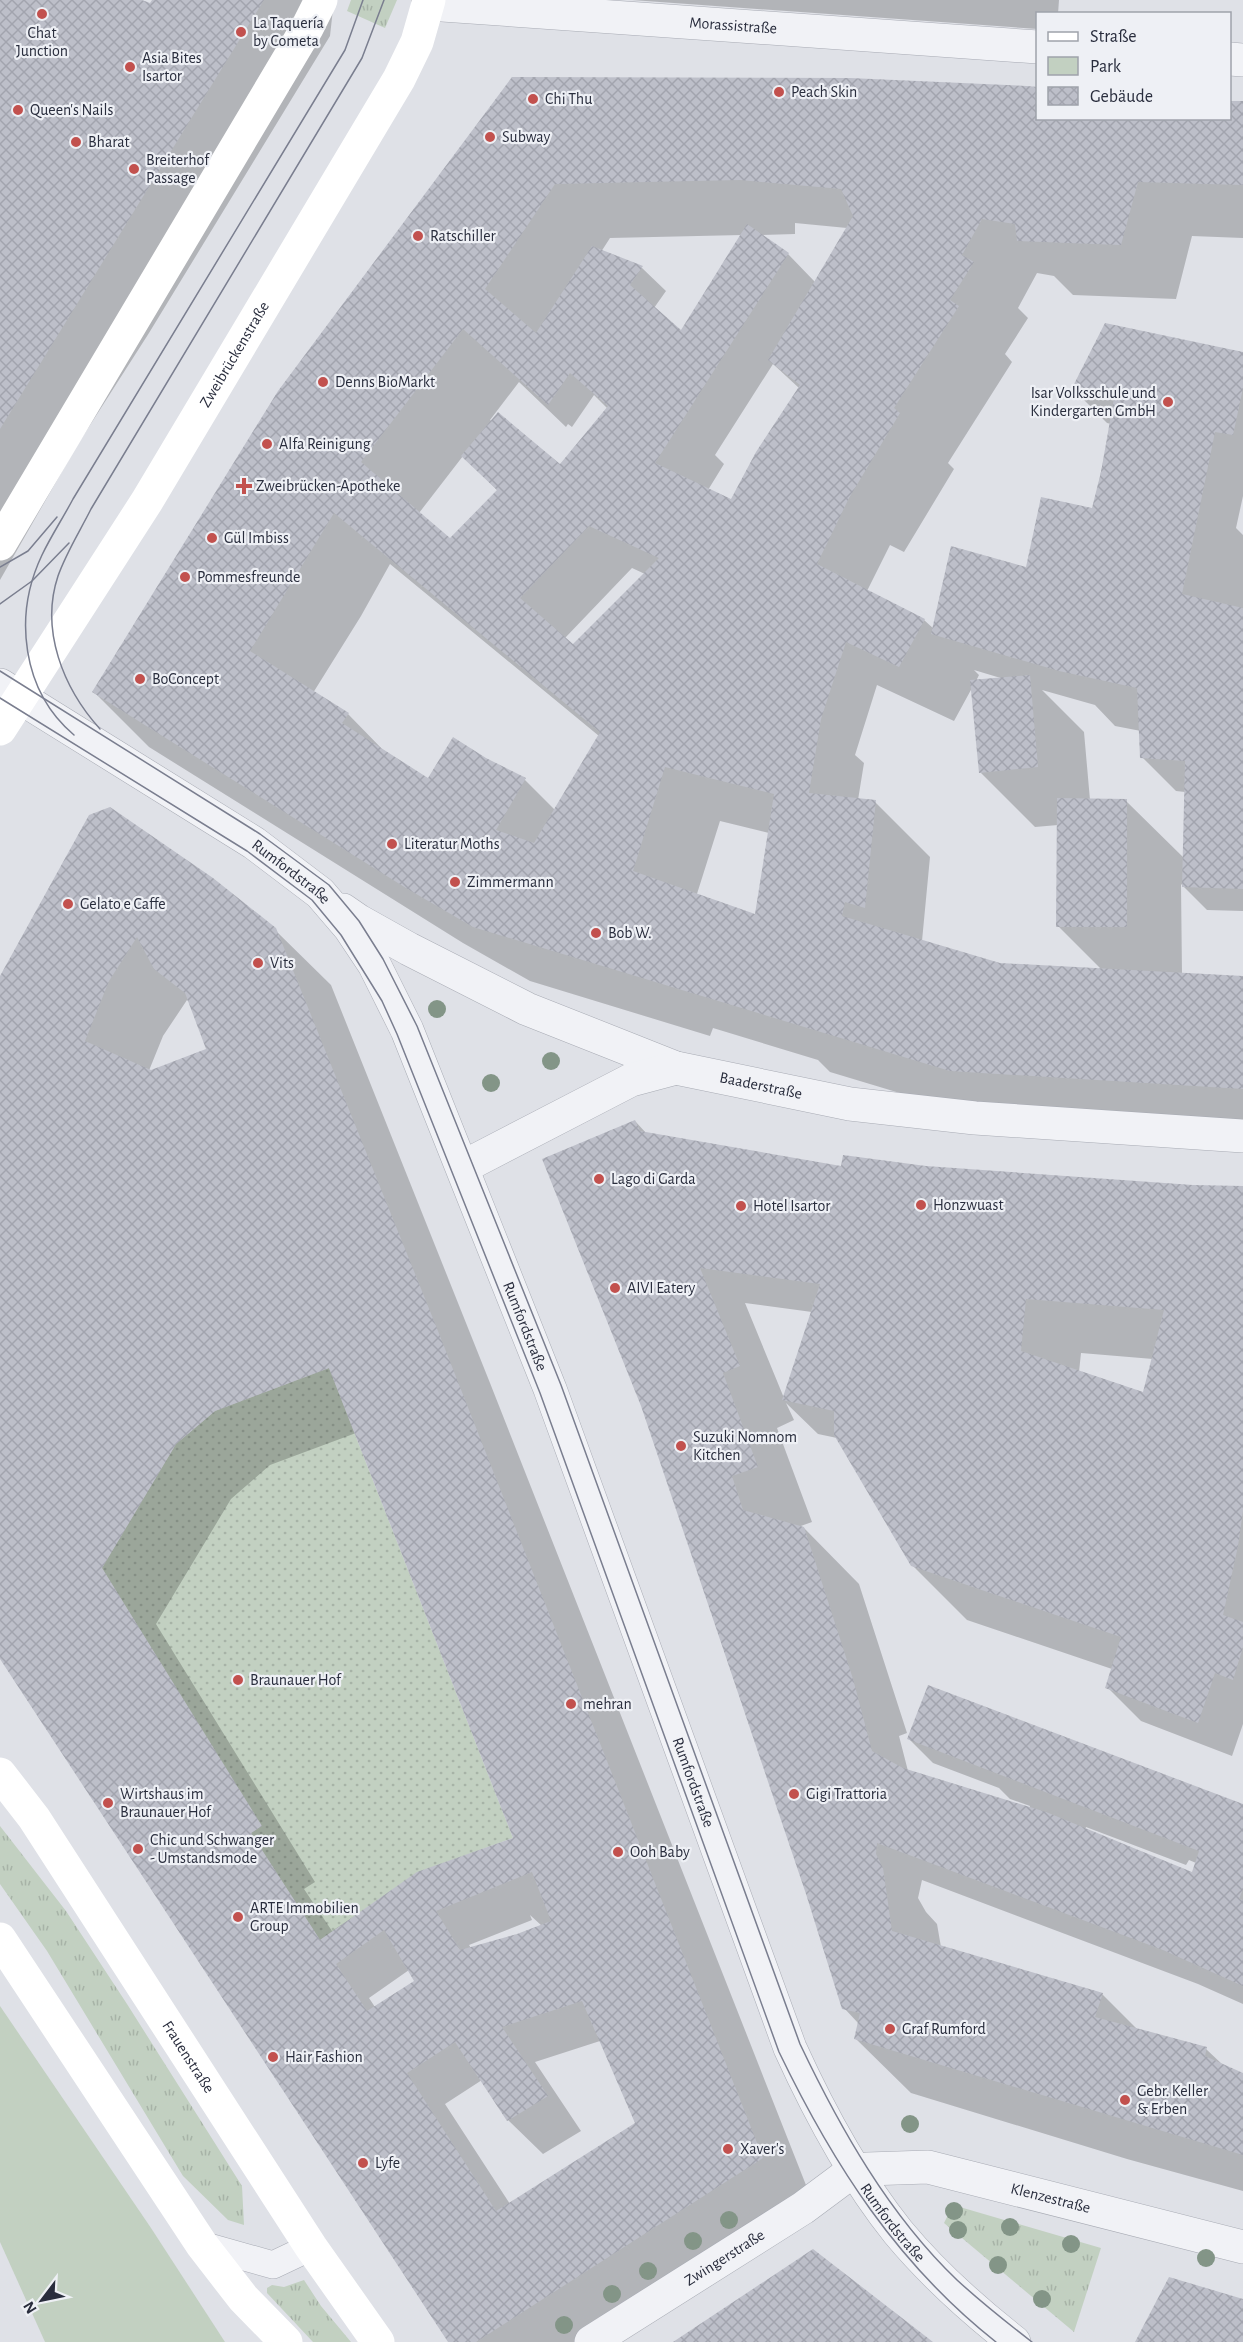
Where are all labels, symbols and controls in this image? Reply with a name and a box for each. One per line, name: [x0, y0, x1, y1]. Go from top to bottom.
marker: Chat Junction: [35, 7, 49, 21]
legend: [1036, 12, 1231, 120]
street label: Morassistraße: [689, 14, 778, 37]
place label: La Taquería by Cometa: [253, 15, 324, 50]
place label: Chat Junction: [16, 25, 68, 59]
marker: La Taquería by Cometa: [234, 25, 248, 39]
text: Straße: [1090, 28, 1136, 46]
place label: Asia Bites Isartor: [142, 50, 202, 84]
text: Park: [1090, 58, 1122, 76]
marker: Asia Bites Isartor: [123, 60, 137, 74]
place label: Peach Skin: [791, 84, 857, 100]
marker: Peach Skin: [772, 85, 786, 99]
text: Gebäude: [1090, 88, 1153, 106]
place label: Chi Thu: [545, 91, 592, 107]
marker: Chi Thu: [526, 92, 540, 106]
place label: Queen's Nails: [30, 102, 113, 119]
marker: Queen's Nails: [11, 103, 25, 117]
place label: Subway: [502, 129, 550, 146]
marker: Subway: [483, 130, 497, 144]
place label: Bharat: [88, 134, 130, 150]
marker: Bharat: [69, 135, 83, 149]
place label: Breiterhof Passage: [146, 152, 210, 186]
marker: Breiterhof Passage: [127, 162, 141, 176]
place label: Ratschiller: [430, 228, 497, 244]
marker: Ratschiller: [411, 229, 425, 243]
street label: Zweibrückenstraße: [197, 299, 272, 410]
place label: Denns BioMarkt: [335, 374, 435, 390]
marker: Denns BioMarkt: [316, 375, 330, 389]
place label: Isar Volksschule und Kindergarten GmbH: [1030, 385, 1156, 419]
marker: Isar Volksschule und Kindergarten GmbH: [1161, 395, 1175, 409]
place label: Alfa Reinigung: [279, 436, 371, 452]
marker: Alfa Reinigung: [260, 437, 274, 451]
place label: Zweibrücken-Apotheke: [256, 478, 400, 494]
marker: Zweibrücken-Apotheke: [237, 479, 251, 493]
place label: Gül Imbiss: [224, 530, 289, 546]
marker: Gül Imbiss: [205, 531, 219, 545]
place label: Pommesfreunde: [197, 569, 300, 585]
marker: Pommesfreunde: [178, 570, 192, 584]
place label: BoConcept: [152, 671, 219, 687]
marker: BoConcept: [133, 672, 147, 686]
street label: Rumfordstraße: [249, 836, 333, 907]
place label: Literatur Moths: [404, 836, 500, 852]
marker: Literatur Moths: [385, 837, 399, 851]
place label: Zimmermann: [467, 874, 554, 890]
marker: Zimmermann: [448, 875, 462, 889]
place label: Gelato e Caffe: [80, 896, 166, 912]
marker: Gelato e Caffe: [61, 897, 75, 911]
place label: Bob W.: [608, 925, 652, 941]
marker: Bob W.: [589, 926, 603, 940]
place label: Vits: [270, 955, 294, 971]
marker: Vits: [251, 956, 265, 970]
street label: Baaderstraße: [718, 1069, 804, 1102]
place label: Lago di Garda: [611, 1171, 696, 1187]
marker: Lago di Garda: [592, 1172, 606, 1186]
place label: Honzwuast: [933, 1197, 1004, 1213]
place label: Hotel Isartor: [753, 1198, 831, 1214]
marker: Honzwuast: [914, 1198, 928, 1212]
marker: Hotel Isartor: [734, 1199, 748, 1213]
street label: Rumfordstraße: [500, 1279, 550, 1373]
place label: AIVI Eatery: [627, 1280, 696, 1297]
marker: AIVI Eatery: [608, 1281, 622, 1295]
place label: Suzuki Nomnom Kitchen: [693, 1429, 797, 1463]
marker: Suzuki Nomnom Kitchen: [674, 1439, 688, 1453]
place label: Braunauer Hof: [250, 1672, 342, 1688]
marker: Braunauer Hof: [231, 1673, 245, 1687]
place label: mehran: [583, 1696, 632, 1712]
marker: mehran: [564, 1697, 578, 1711]
street label: Rumfordstraße: [669, 1735, 717, 1829]
place label: Wirtshaus im Braunauer Hof: [120, 1786, 212, 1820]
place label: Gigi Trattoria: [806, 1786, 887, 1802]
marker: Gigi Trattoria: [787, 1787, 801, 1801]
marker: Wirtshaus im Braunauer Hof: [101, 1796, 115, 1810]
place label: Chic und Schwanger - Umstandsmode: [150, 1832, 275, 1866]
marker: Chic und Schwanger - Umstandsmode: [131, 1842, 145, 1856]
place label: Ooh Baby: [630, 1844, 690, 1861]
marker: Ooh Baby: [611, 1845, 625, 1859]
place label: ARTE Immobilien Group: [250, 1900, 359, 1934]
marker: ARTE Immobilien Group: [231, 1910, 245, 1924]
street label: Frauenstraße: [159, 2018, 217, 2096]
place label: Graf Rumford: [902, 2021, 986, 2037]
marker: Graf Rumford: [883, 2022, 897, 2036]
place label: Hair Fashion: [285, 2049, 363, 2065]
marker: Hair Fashion: [266, 2050, 280, 2064]
place label: Gebr. Keller & Erben: [1137, 2083, 1209, 2117]
marker: Gebr. Keller & Erben: [1118, 2093, 1132, 2107]
place label: Xaver's: [740, 2141, 785, 2157]
marker: Xaver's: [721, 2142, 735, 2156]
place label: Lyfe: [375, 2155, 400, 2172]
marker: Lyfe: [356, 2156, 370, 2170]
street label: Klenzestraße: [1009, 2180, 1092, 2216]
street label: Rumfordstraße: [857, 2181, 928, 2265]
street label: Zwingerstraße: [682, 2226, 767, 2289]
north arrow: [12, 2270, 72, 2330]
text: N: [20, 2298, 40, 2316]

